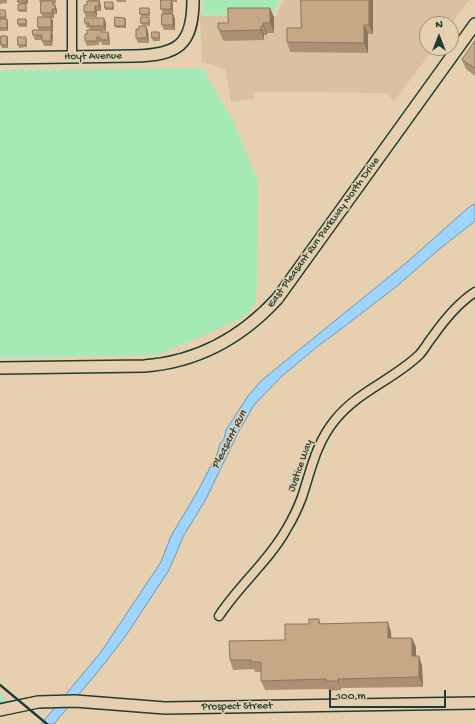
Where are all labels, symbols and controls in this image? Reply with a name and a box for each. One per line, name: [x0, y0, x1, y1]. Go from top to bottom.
north arrow: [419, 16, 459, 56]
text: N: [435, 19, 443, 31]
street label: Hoyt Avenue: [64, 50, 122, 64]
street label: East Pleasant Run Parkway North Drive: [265, 155, 383, 311]
water label: Pleasant Run: [209, 408, 251, 472]
street label: Justice Way: [285, 438, 317, 494]
scale bar: [331, 682, 448, 708]
text: 100 m: [336, 690, 366, 704]
street label: Prospect Street: [201, 700, 273, 714]

